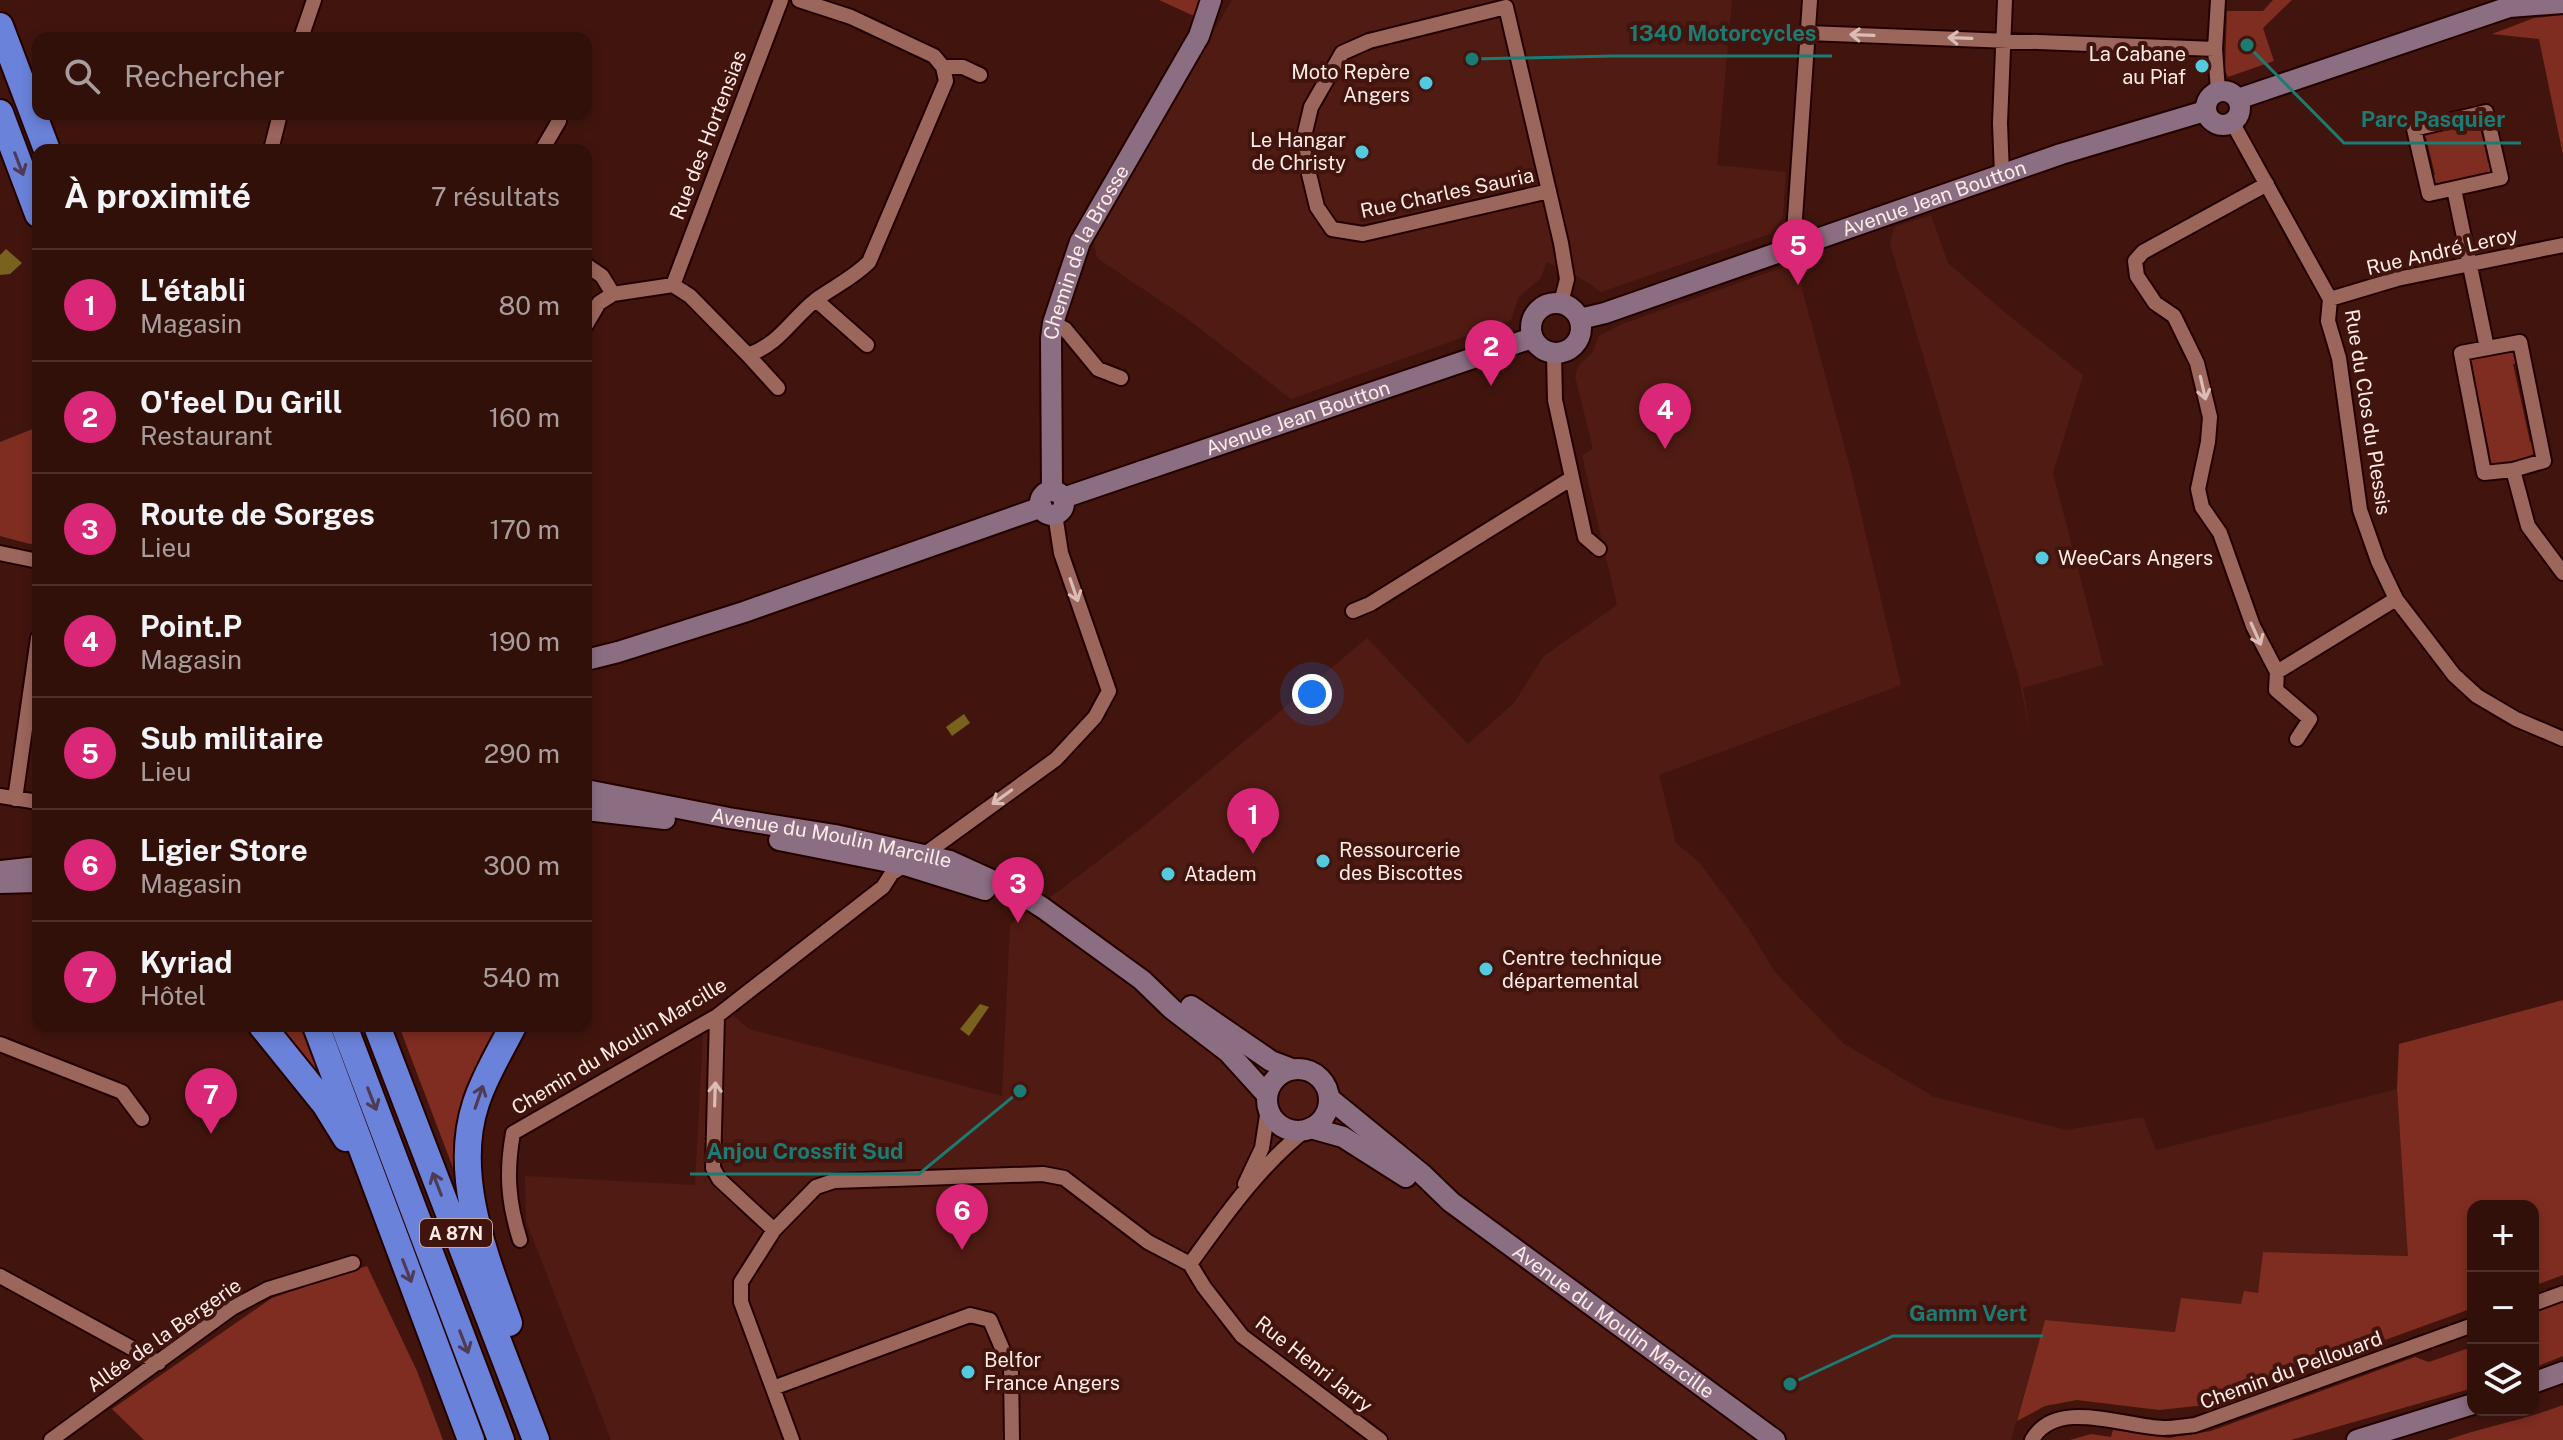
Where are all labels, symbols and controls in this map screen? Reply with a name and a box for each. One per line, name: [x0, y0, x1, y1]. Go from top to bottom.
callout: 1340 Motorcycles: [1613, 10, 1832, 56]
text: 1340 Motorcycles: [1630, 20, 1816, 46]
one-way arrow: [1849, 27, 1876, 43]
one-way arrow: [1947, 31, 1974, 46]
search box: [32, 32, 592, 120]
place label: La Cabane au Piaf: [2088, 42, 2186, 89]
street label: Rue des Hortensias: [665, 47, 751, 223]
icon: search: [60, 54, 104, 98]
marker: La Cabane au Piaf: [2193, 57, 2211, 75]
text: Rechercher: [124, 58, 285, 94]
place label: Moto Repère Angers: [1291, 60, 1410, 107]
marker: Moto Repère Angers: [1417, 74, 1435, 92]
callout: Parc Pasquier: [2344, 97, 2521, 143]
text: Parc Pasquier: [2361, 106, 2505, 132]
place label: Le Hangar de Christy: [1250, 128, 1346, 175]
marker: Le Hangar de Christy: [1353, 143, 1371, 161]
one-way arrow: [13, 151, 27, 176]
street label: Avenue Jean Boutton: [1839, 155, 2029, 242]
street label: Chemin de la Brosse: [1039, 161, 1134, 341]
street label: Rue Charles Sauria: [1358, 163, 1536, 223]
text: À proximité: [64, 176, 251, 216]
text: 7 résultats: [431, 181, 560, 212]
pin: 5: [1772, 219, 1824, 285]
street label: Rue André Leroy: [2364, 222, 2520, 280]
text: L'établi: [140, 272, 246, 308]
text: 1: [84, 290, 96, 321]
text: 80 m: [499, 290, 560, 321]
text: Magasin: [140, 308, 242, 339]
street label: Rue du Clos du Plessis: [2340, 308, 2396, 516]
pin: 2: [1465, 320, 1517, 386]
street label: Avenue Jean Boutton: [1202, 375, 1393, 461]
one-way arrow: [2197, 375, 2212, 400]
pin: 4: [1639, 383, 1691, 449]
text: O'feel Du Grill: [140, 384, 342, 420]
text: 2: [82, 402, 98, 433]
text: 160 m: [489, 402, 560, 433]
text: Restaurant: [140, 420, 273, 451]
text: Route de Sorges: [140, 496, 375, 532]
text: 3: [81, 514, 99, 545]
text: 170 m: [490, 514, 560, 545]
text: Lieu: [140, 532, 191, 563]
place label: WeeCars Angers: [2058, 546, 2213, 570]
marker: WeeCars Angers: [2033, 549, 2051, 567]
one-way arrow: [1067, 577, 1082, 602]
text: Point.P: [140, 608, 242, 644]
one-way arrow: [2250, 621, 2265, 645]
text: 4: [81, 626, 99, 657]
text: 190 m: [489, 626, 560, 657]
text: Magasin: [140, 644, 242, 675]
your location: [1292, 674, 1332, 714]
text: Sub militaire: [140, 720, 324, 756]
text: 5: [81, 738, 99, 769]
text: 290 m: [484, 738, 560, 769]
text: Lieu: [140, 756, 191, 787]
one-way arrow: [992, 788, 1013, 805]
pin: 1: [1227, 788, 1279, 854]
street label: Avenue du Moulin Marcille: [709, 803, 954, 873]
text: Ligier Store: [140, 832, 308, 868]
place label: Ressourcerie des Biscottes: [1339, 838, 1463, 885]
text: 6: [81, 850, 99, 881]
text: 300 m: [483, 850, 560, 881]
marker: Ressourcerie des Biscottes: [1314, 852, 1332, 870]
pin: 3: [992, 857, 1044, 923]
place label: Atadem: [1184, 862, 1256, 886]
marker: Atadem: [1159, 865, 1177, 883]
text: Magasin: [140, 868, 242, 899]
text: Kyriad: [140, 944, 232, 980]
place label: Centre technique départemental: [1502, 946, 1662, 993]
marker: Centre technique départemental: [1477, 960, 1495, 978]
text: 7: [82, 962, 98, 993]
text: 540 m: [482, 962, 560, 993]
street label: Chemin du Moulin Marcille: [507, 972, 731, 1120]
text: Hôtel: [140, 980, 206, 1011]
pin: 7: [185, 1068, 237, 1134]
one-way arrow: [707, 1081, 723, 1108]
one-way arrow: [472, 1085, 487, 1110]
one-way arrow: [366, 1086, 380, 1111]
callout: Anjou Crossfit Sud: [690, 1128, 919, 1174]
text: Anjou Crossfit Sud: [707, 1138, 903, 1164]
one-way arrow: [429, 1172, 443, 1197]
pin: 6: [936, 1184, 988, 1250]
map controls: [2467, 1200, 2539, 1416]
button: +: [2467, 1200, 2539, 1272]
road number: A 87N: [420, 1219, 492, 1247]
street label: Avenue du Moulin Marcille: [1508, 1239, 1719, 1403]
one-way arrow: [401, 1258, 415, 1283]
button: −: [2467, 1272, 2539, 1344]
street label: Allée de la Bergerie: [82, 1273, 246, 1397]
callout: Gamm Vert: [1893, 1290, 2043, 1336]
text: Gamm Vert: [1909, 1300, 2027, 1326]
street label: Rue Henri Jarry: [1251, 1311, 1378, 1417]
street label: Chemin du Pellouard: [2197, 1326, 2385, 1414]
one-way arrow: [458, 1329, 472, 1354]
button: layers: [2467, 1344, 2539, 1416]
place label: Belfor France Angers: [984, 1348, 1120, 1395]
marker: Belfor France Angers: [959, 1363, 977, 1381]

